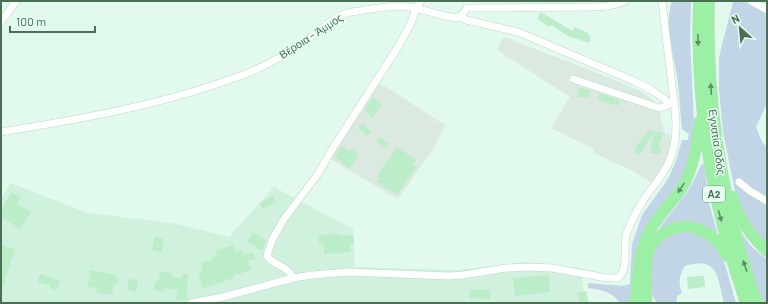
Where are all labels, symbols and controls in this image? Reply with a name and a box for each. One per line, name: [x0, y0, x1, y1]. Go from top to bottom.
scale bar: [10, 8, 95, 34]
north arrow: [720, 8, 760, 48]
street label: Βέροια - Άμμος: [277, 10, 345, 61]
text: N: [729, 11, 741, 26]
text: 100 m: [16, 14, 46, 28]
one-way arrow: [695, 34, 701, 47]
one-way arrow: [707, 83, 714, 95]
street label: Εγνατία Οδός: [706, 108, 729, 176]
one-way arrow: [677, 182, 684, 194]
road number: Α2: [703, 186, 725, 202]
one-way arrow: [717, 210, 723, 222]
one-way arrow: [741, 260, 747, 272]

